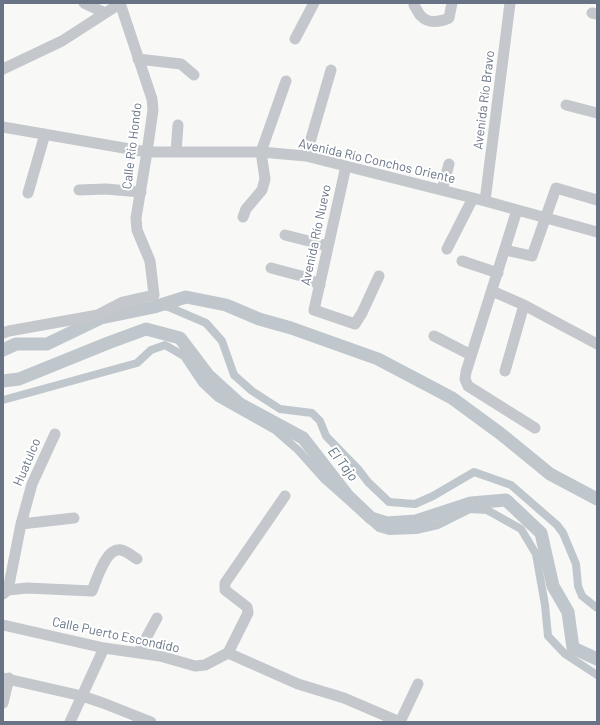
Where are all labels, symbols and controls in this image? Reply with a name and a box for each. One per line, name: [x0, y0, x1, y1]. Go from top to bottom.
street label: Avenida Río Bravo: [470, 49, 498, 151]
street label: Calle Río Hondo: [119, 102, 145, 190]
street label: Avenida Río Conchos Oriente: [297, 135, 457, 187]
street label: Avenida Río Nuevo: [298, 183, 334, 287]
street label: Huatulco: [10, 436, 44, 488]
water label: El Tajo: [324, 443, 362, 485]
street label: Calle Puerto Escondido: [51, 614, 181, 656]

